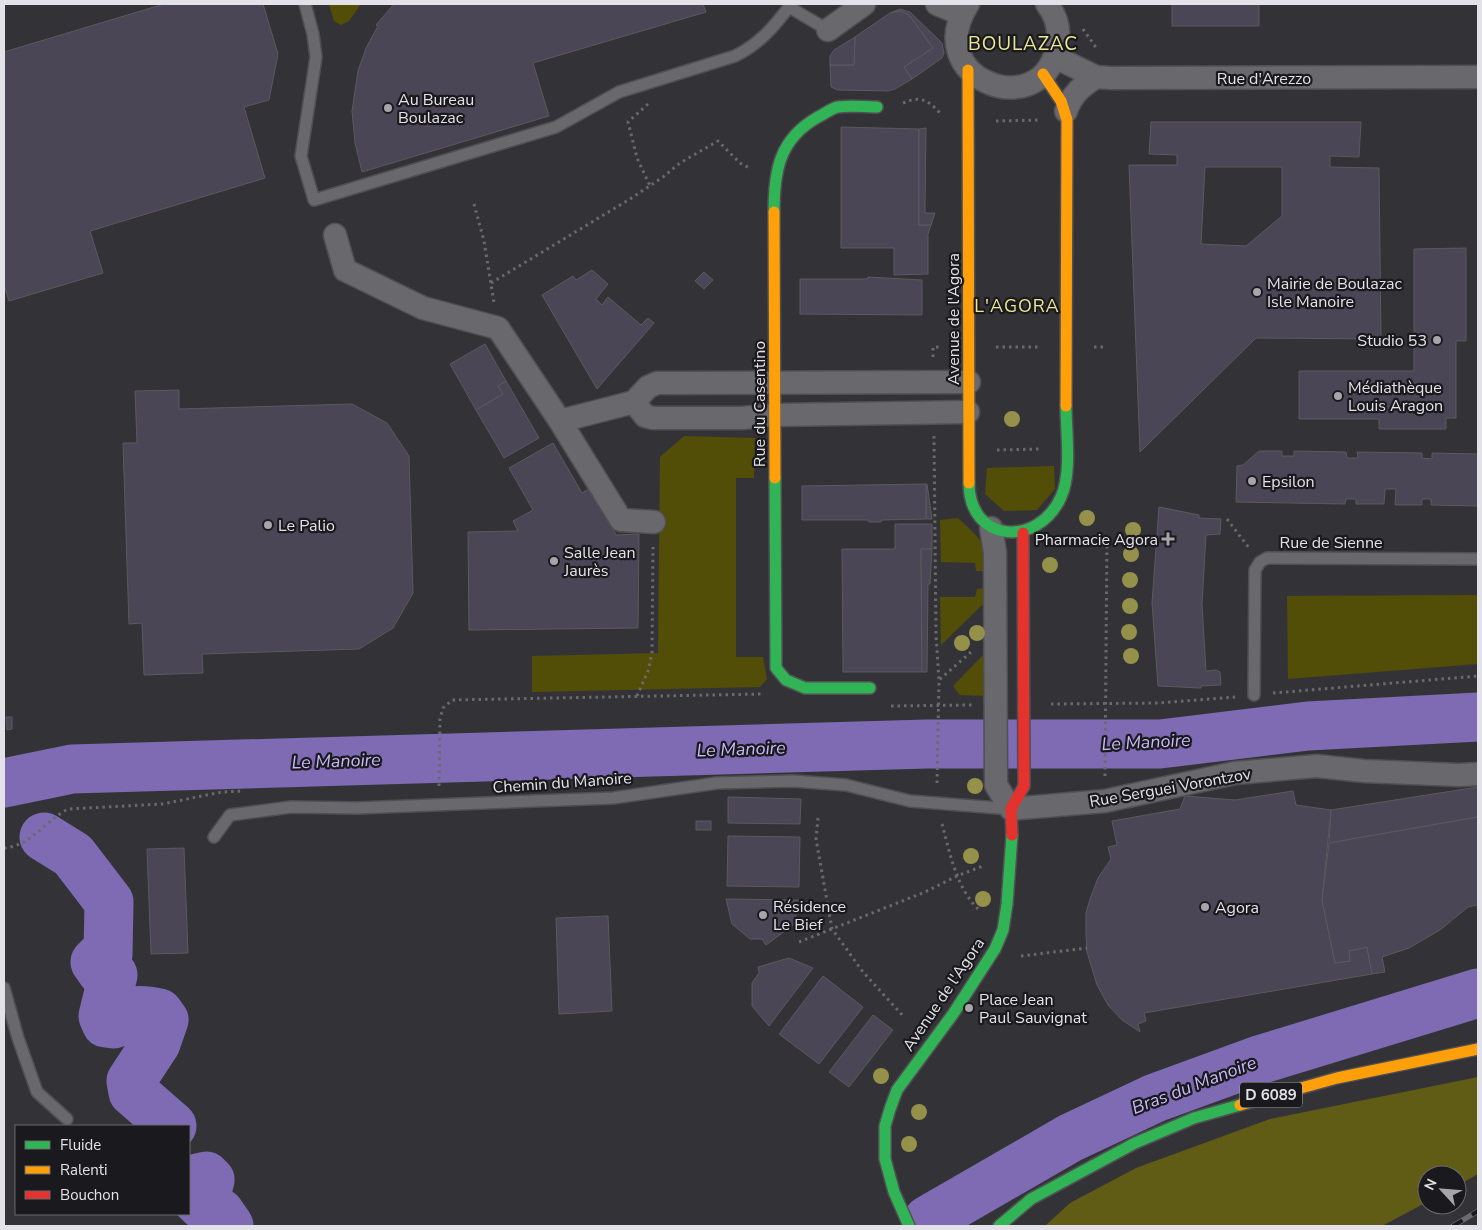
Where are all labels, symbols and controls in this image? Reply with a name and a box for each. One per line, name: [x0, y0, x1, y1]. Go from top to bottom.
district label: BOULAZAC: [968, 31, 1078, 57]
street label: Rue d'Arezzo: [1217, 68, 1311, 90]
place label: Au Bureau Boulazac: [398, 89, 474, 129]
marker: Au Bureau Boulazac: [382, 102, 394, 114]
street label: Avenue de l'Agora: [943, 253, 965, 385]
place label: Mairie de Boulazac Isle Manoire: [1267, 273, 1403, 313]
marker: Mairie de Boulazac Isle Manoire: [1251, 286, 1263, 298]
district label: L'AGORA: [974, 294, 1060, 318]
place label: Studio 53: [1357, 330, 1427, 352]
marker: Studio 53: [1431, 334, 1443, 346]
street label: Rue du Casentino: [749, 341, 771, 467]
place label: Médiathèque Louis Aragon: [1348, 377, 1443, 417]
marker: Médiathèque Louis Aragon: [1332, 390, 1344, 402]
place label: Epsilon: [1262, 471, 1315, 493]
marker: Epsilon: [1246, 475, 1258, 487]
place label: Le Palio: [278, 515, 335, 537]
marker: Le Palio: [262, 519, 274, 531]
place label: Pharmacie Agora: [1035, 529, 1158, 551]
street label: Rue de Sienne: [1279, 532, 1383, 554]
marker: Pharmacie Agora: [1162, 533, 1174, 545]
place label: Salle Jean Jaurès: [563, 542, 636, 582]
marker: Salle Jean Jaurès: [548, 555, 560, 567]
water label: Le Manoire: [1101, 728, 1192, 756]
water label: Le Manoire: [696, 735, 786, 763]
water label: Le Manoire: [291, 747, 381, 775]
street label: Rue Serguei Vorontzov: [1088, 763, 1253, 813]
street label: Chemin du Manoire: [492, 767, 632, 799]
place label: Résidence Le Bief: [773, 896, 846, 936]
place label: Agora: [1215, 897, 1259, 919]
marker: Agora: [1199, 901, 1211, 913]
marker: Résidence Le Bief: [757, 909, 769, 921]
street label: Avenue de l'Agora: [898, 934, 990, 1056]
place label: Place Jean Paul Sauvignat: [979, 989, 1087, 1029]
marker: Place Jean Paul Sauvignat: [963, 1002, 975, 1014]
water label: Bras du Manoire: [1128, 1050, 1260, 1120]
road number: D 6089: [1240, 1082, 1302, 1108]
legend: [15, 1125, 190, 1215]
text: Fluide: [60, 1135, 101, 1155]
text: Ralenti: [60, 1160, 108, 1180]
north arrow: [1417, 1165, 1467, 1215]
text: N: [1420, 1176, 1442, 1193]
text: Bouchon: [60, 1185, 119, 1205]

